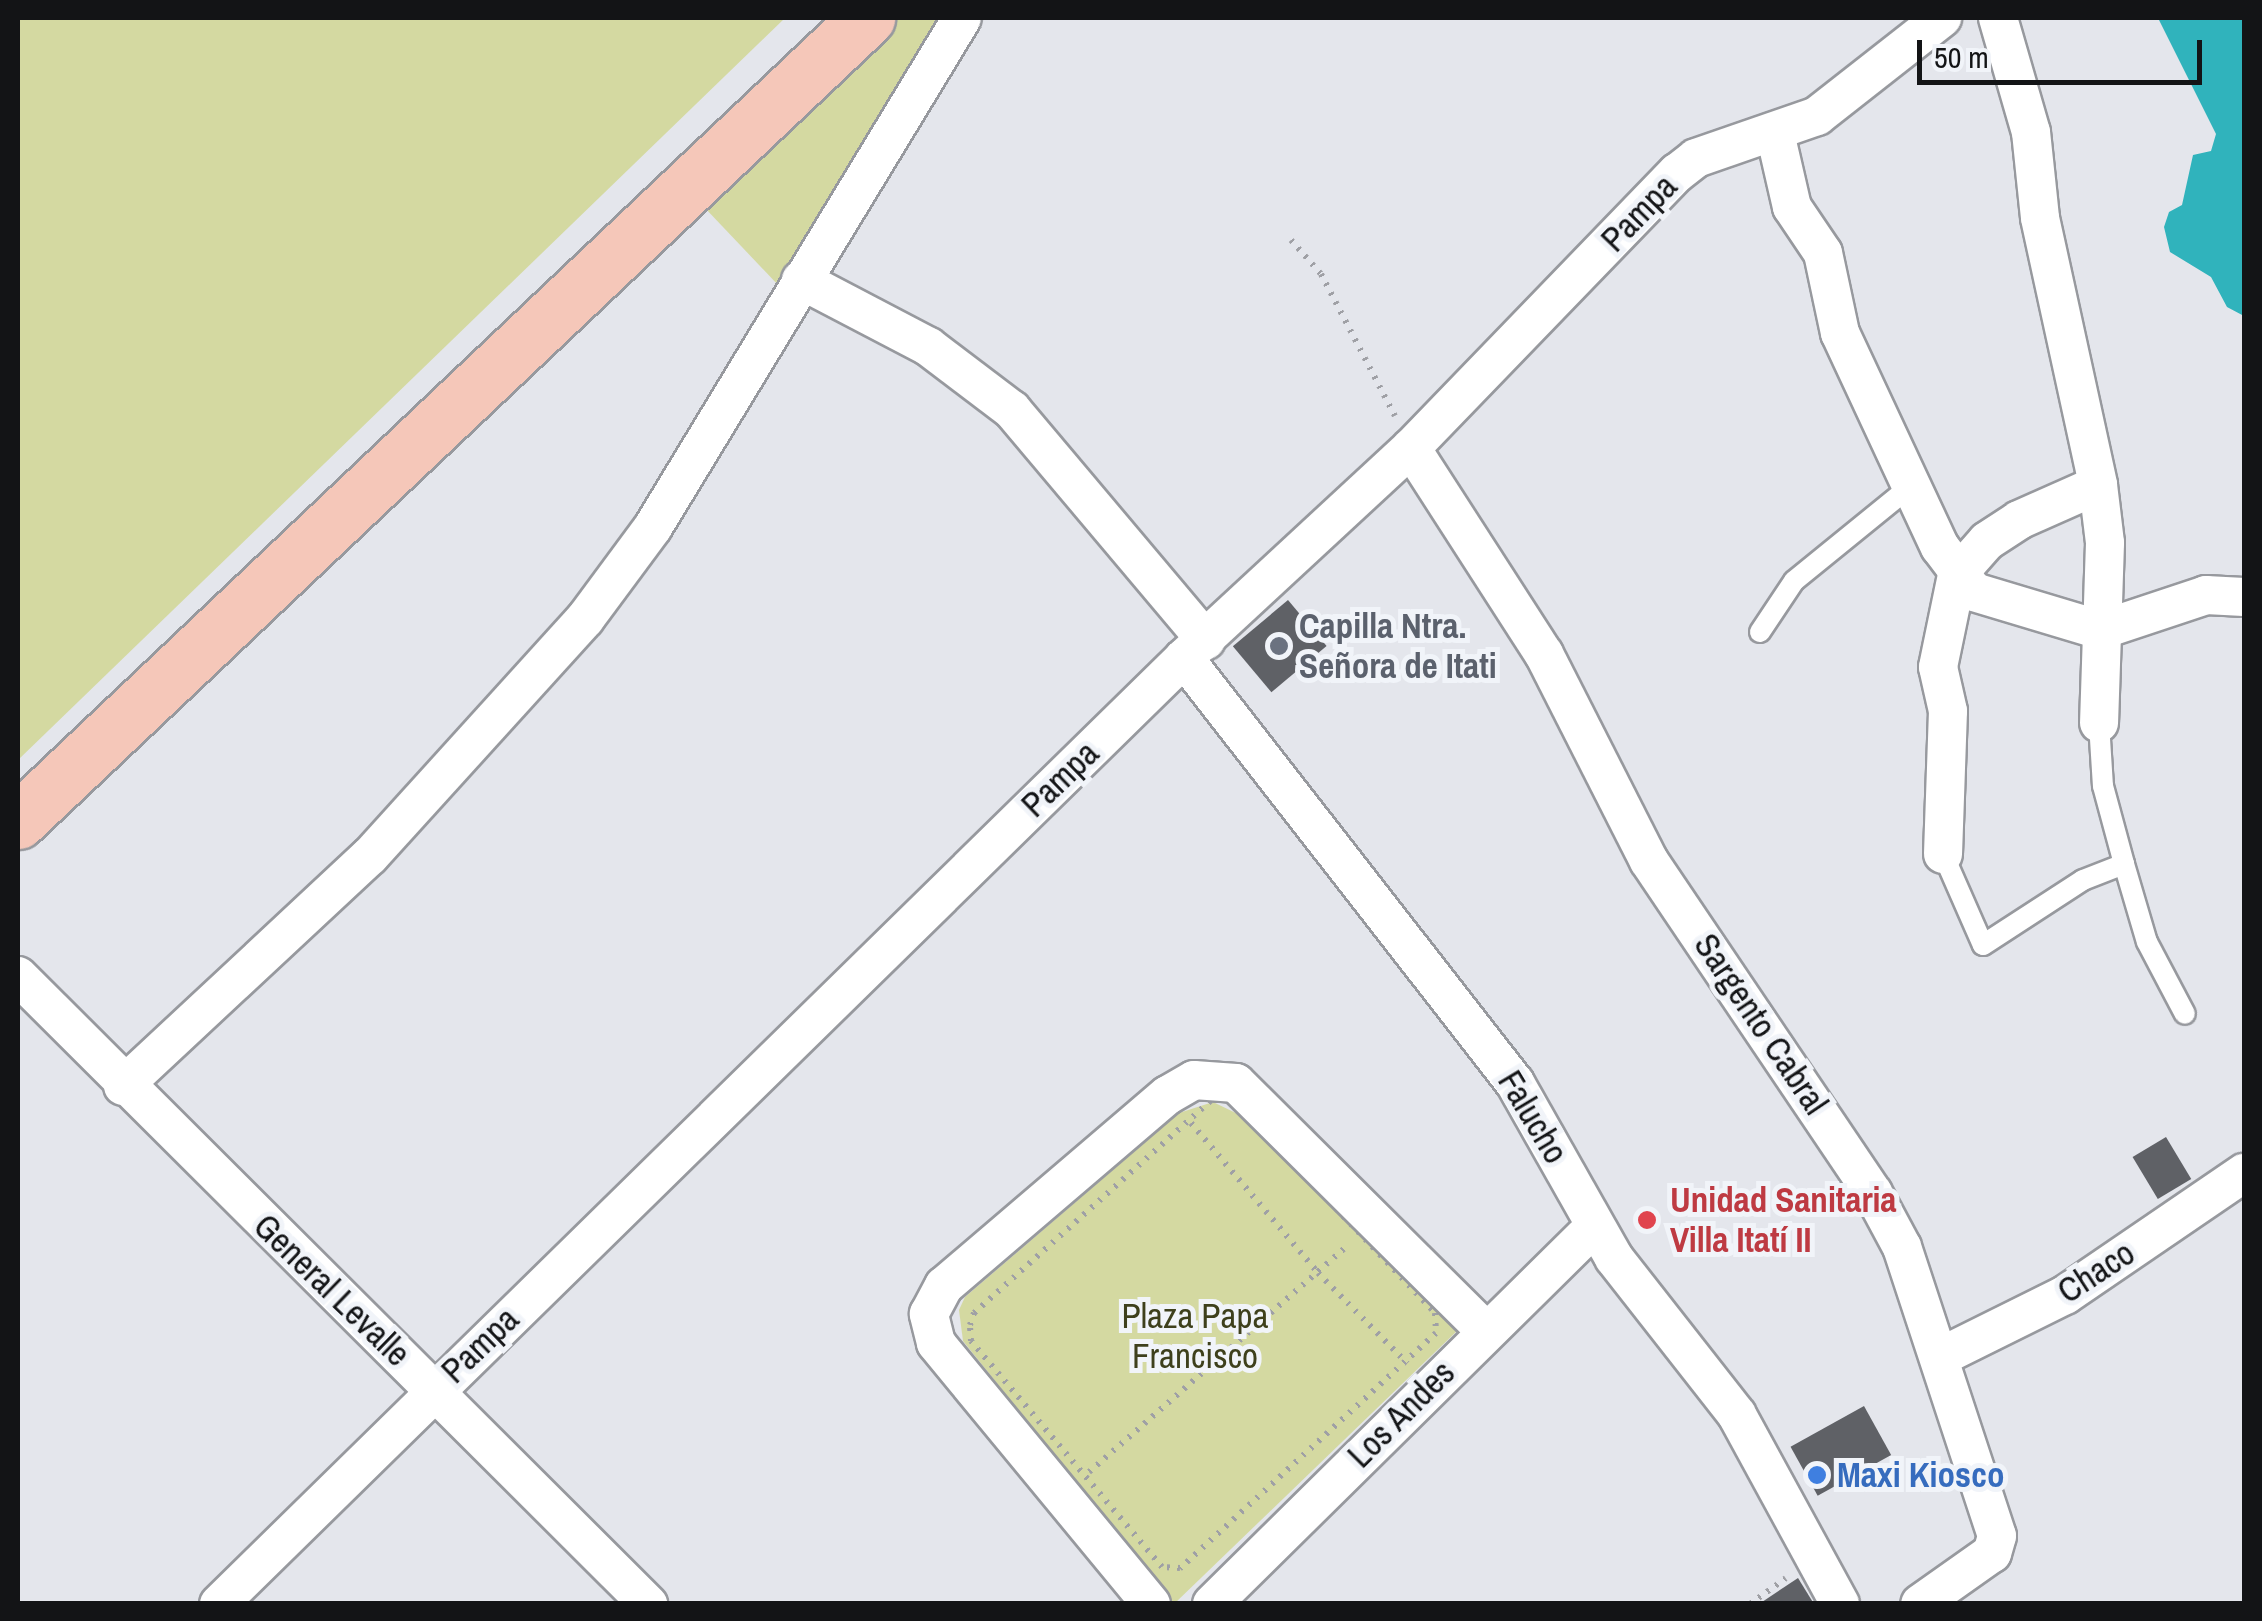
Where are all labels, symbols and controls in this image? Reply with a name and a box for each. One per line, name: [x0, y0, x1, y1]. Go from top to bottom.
scale bar: [1922, 20, 2207, 82]
text: 50 m: [1934, 37, 1989, 77]
street label: Pampa: [1592, 166, 1686, 260]
place label: Capilla Ntra. Señora de Itati: [1299, 605, 1497, 687]
marker: Capilla Ntra. Señora de Itati: [1268, 635, 1290, 657]
street label: Pampa: [1013, 732, 1107, 826]
street label: Sargento Cabral: [1685, 926, 1837, 1122]
street label: Falucho: [1489, 1063, 1577, 1171]
place label: Unidad Sanitaria Villa Itatí II: [1670, 1179, 1896, 1261]
street label: General Levalle: [245, 1205, 419, 1375]
marker: Unidad Sanitaria Villa Itatí II: [1634, 1207, 1660, 1233]
street label: Chaco: [2050, 1232, 2142, 1312]
park label: Plaza Papa Francisco: [1122, 1295, 1268, 1377]
street label: Pampa: [433, 1298, 527, 1392]
street label: Los Andes: [1338, 1351, 1464, 1477]
place label: Maxi Kiosco: [1837, 1454, 2004, 1496]
marker: Maxi Kiosco: [1806, 1464, 1828, 1486]

